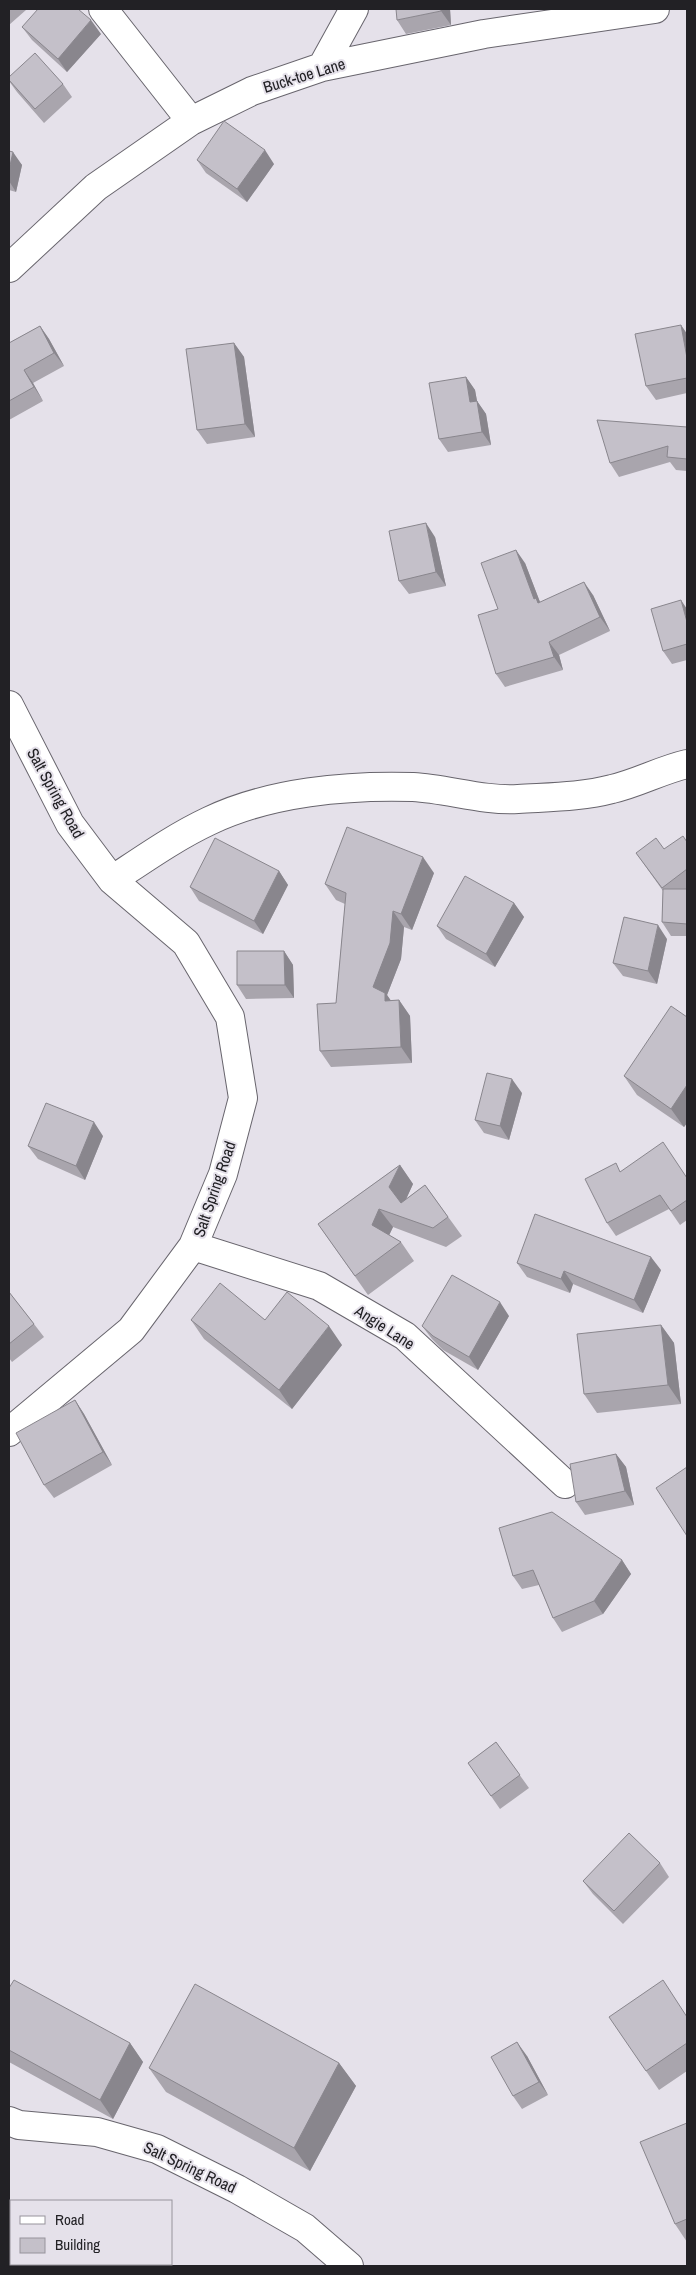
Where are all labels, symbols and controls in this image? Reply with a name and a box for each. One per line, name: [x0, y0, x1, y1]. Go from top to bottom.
street label: Buck-toe Lane: [260, 52, 348, 98]
street label: Salt Spring Road: [22, 744, 90, 842]
street label: Salt Spring Road: [187, 1138, 241, 1240]
street label: Angie Lane: [350, 1299, 419, 1355]
street label: Salt Spring Road: [140, 2136, 240, 2198]
legend: [10, 2200, 172, 2265]
text: Road: [55, 2209, 84, 2230]
text: Building: [55, 2234, 100, 2255]

